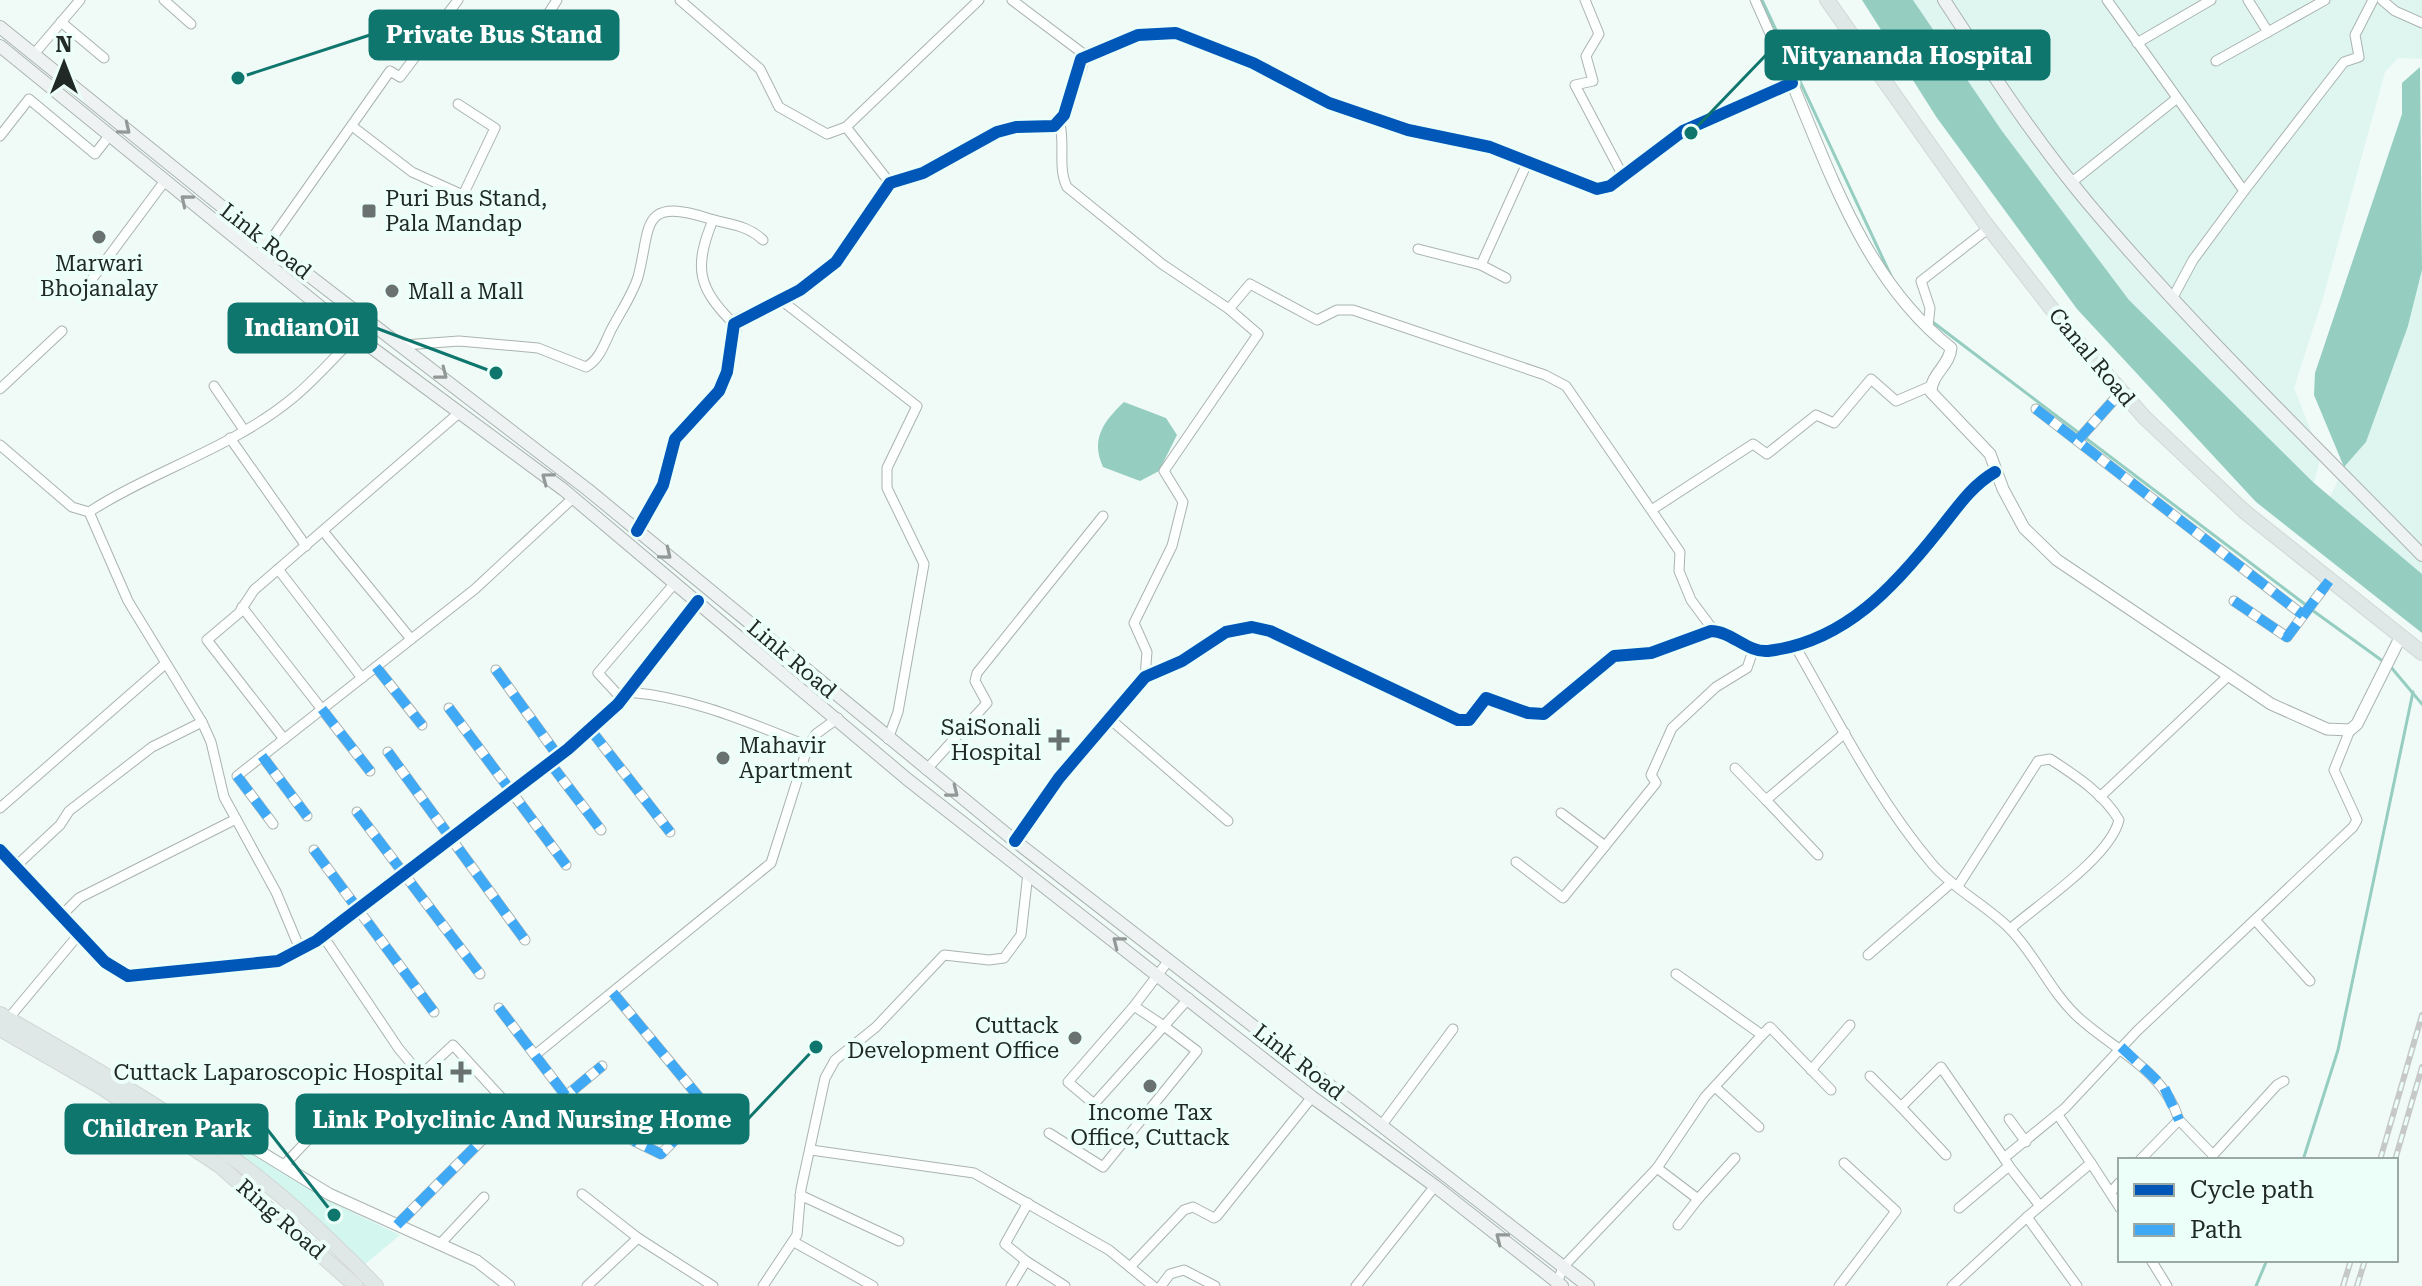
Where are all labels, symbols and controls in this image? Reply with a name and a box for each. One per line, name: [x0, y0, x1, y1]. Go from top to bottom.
callout: Private Bus Stand: [370, 11, 618, 59]
text: Private Bus Stand: [386, 21, 602, 49]
north arrow: [24, 24, 104, 104]
callout: Nityananda Hospital: [1766, 31, 2049, 79]
text: N: [56, 32, 73, 57]
text: Nityananda Hospital: [1782, 42, 2032, 70]
one-way arrow: [116, 120, 131, 134]
place label: Puri Bus Stand, Pala Mandap: [385, 186, 547, 236]
one-way arrow: [181, 195, 195, 210]
street label: Link Road: [216, 198, 316, 284]
marker: Puri Bus Stand, Pala Mandap: [360, 202, 378, 220]
marker: Marwari Bhojanalay: [90, 228, 108, 246]
place label: Marwari Bhojanalay: [40, 251, 158, 301]
place label: Mall a Mall: [408, 279, 524, 304]
marker: Mall a Mall: [383, 282, 401, 300]
street label: Canal Road: [2044, 303, 2140, 411]
callout: IndianOil: [229, 304, 376, 352]
text: IndianOil: [245, 314, 360, 342]
one-way arrow: [433, 365, 447, 379]
one-way arrow: [541, 473, 556, 487]
one-way arrow: [657, 545, 672, 559]
street label: Link Road: [743, 615, 841, 703]
place label: SaiSonali Hospital: [941, 715, 1041, 765]
marker: SaiSonali Hospital: [1048, 729, 1070, 751]
place label: Mahavir Apartment: [739, 733, 852, 783]
marker: Mahavir Apartment: [714, 749, 732, 767]
one-way arrow: [944, 782, 959, 796]
one-way arrow: [1112, 938, 1127, 952]
place label: Cuttack Development Office: [847, 1013, 1059, 1063]
street label: Link Road: [1249, 1019, 1349, 1105]
marker: Cuttack Development Office: [1066, 1029, 1084, 1047]
place label: Cuttack Laparoscopic Hospital: [114, 1060, 443, 1085]
marker: Cuttack Laparoscopic Hospital: [450, 1061, 472, 1083]
marker: Income Tax Office, Cuttack: [1141, 1077, 1159, 1095]
callout: Link Polyclinic And Nursing Home: [297, 1095, 748, 1143]
place label: Income Tax Office, Cuttack: [1070, 1100, 1230, 1150]
callout: Children Park: [66, 1105, 267, 1153]
text: Link Polyclinic And Nursing Home: [312, 1106, 732, 1134]
text: Children Park: [82, 1115, 252, 1143]
legend: [2118, 1158, 2398, 1262]
street label: Ring Road: [232, 1174, 330, 1264]
text: Cycle path: [2190, 1176, 2314, 1204]
text: Path: [2190, 1216, 2242, 1244]
one-way arrow: [1496, 1233, 1510, 1248]

